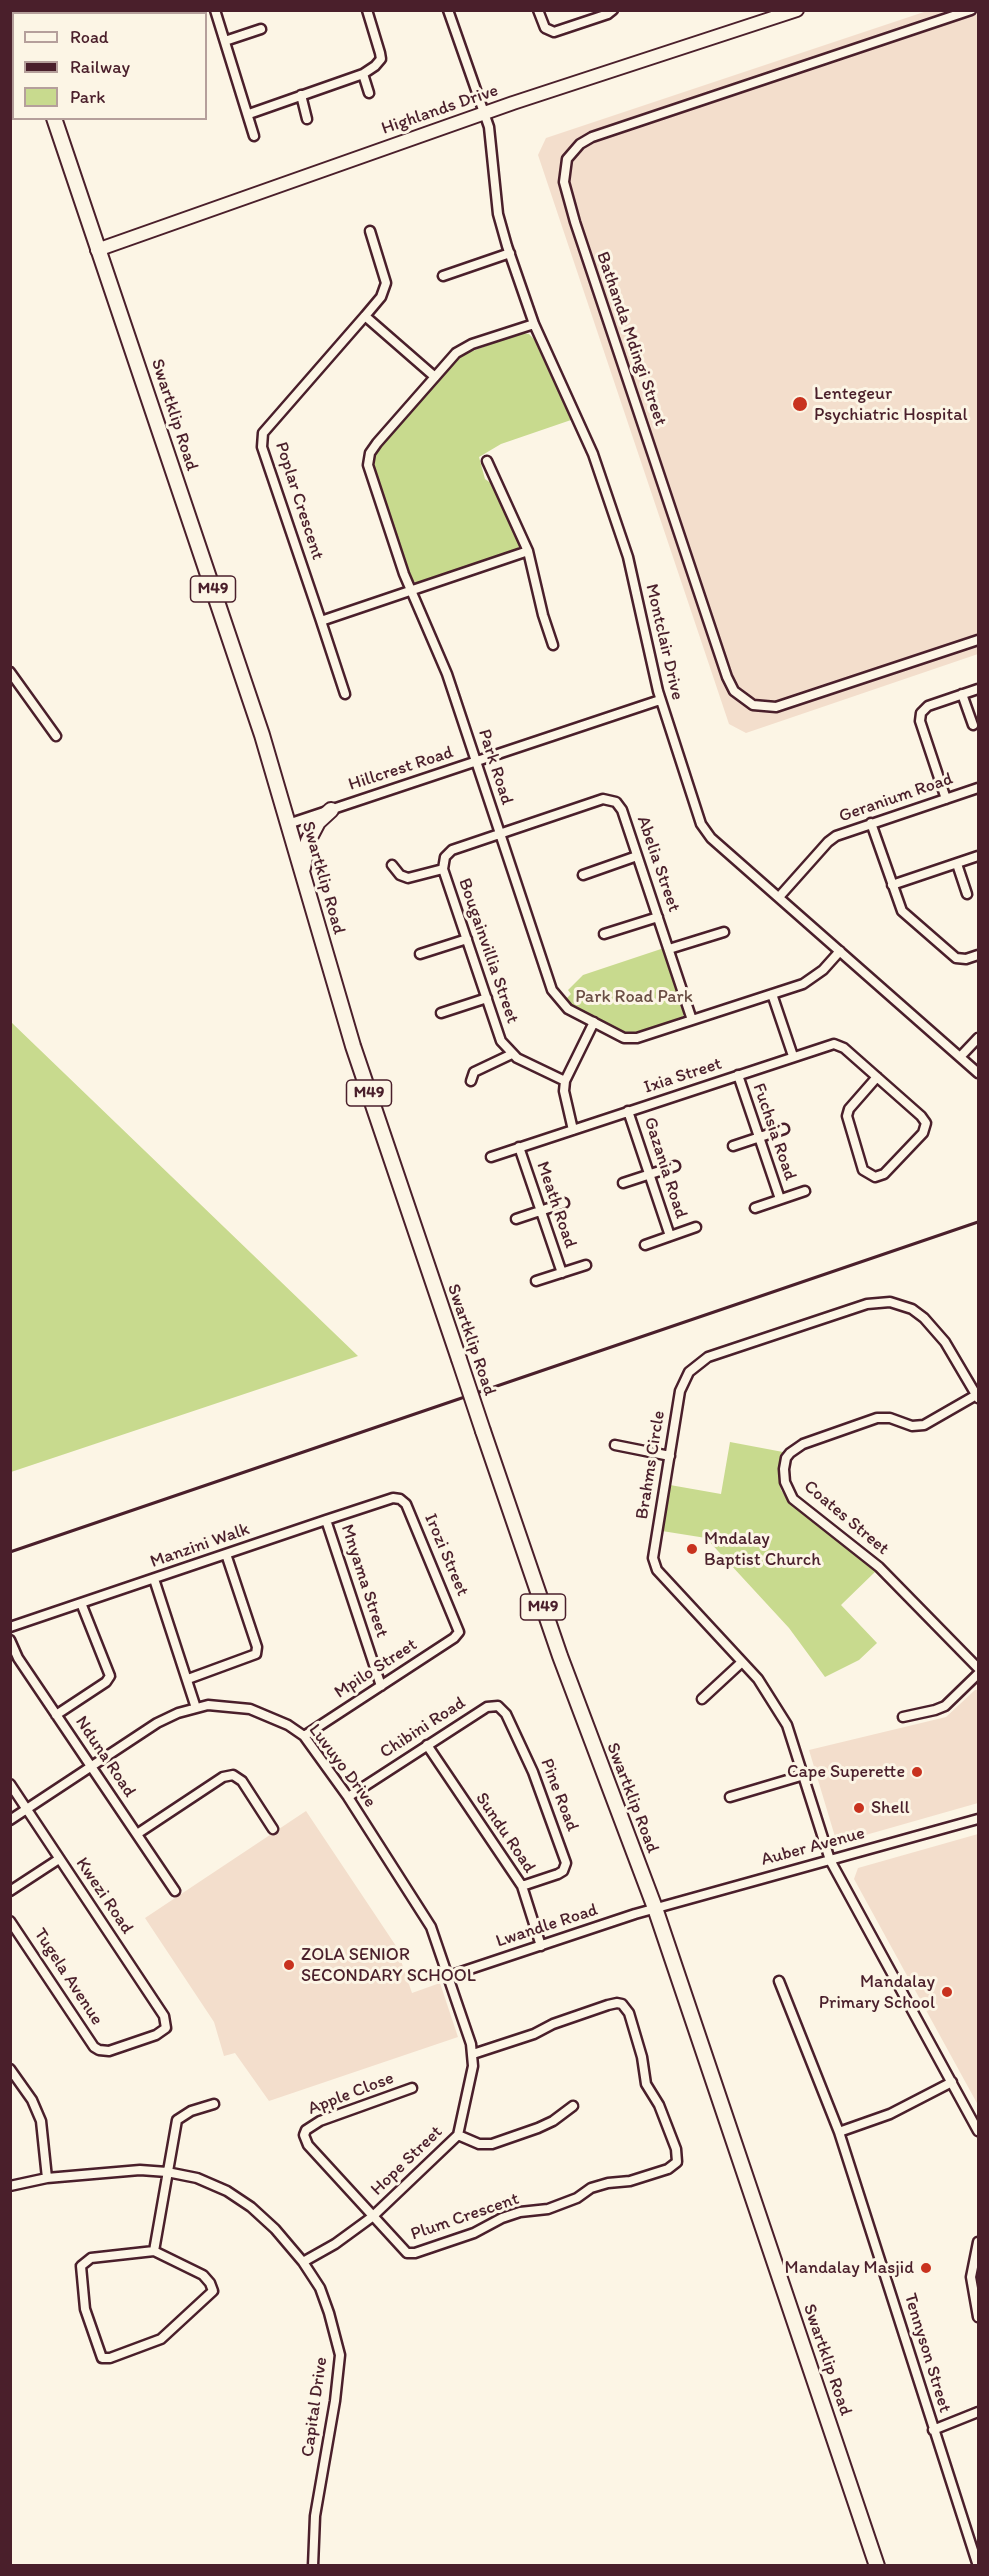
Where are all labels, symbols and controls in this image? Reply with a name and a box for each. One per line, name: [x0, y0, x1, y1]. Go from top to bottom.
legend: [12, 12, 207, 120]
text: Road: [70, 26, 109, 48]
text: Railway: [70, 56, 130, 78]
street label: Highlands Drive: [379, 80, 501, 140]
text: Park: [70, 86, 105, 108]
street label: Bathanda Mdingi Street: [591, 249, 671, 429]
street label: Swartklip Road: [146, 356, 202, 474]
place label: Lentegeur Psychiatric Hospital: [814, 383, 968, 426]
marker: Lentegeur Psychiatric Hospital: [791, 395, 809, 413]
street label: Poplar Crescent: [270, 439, 328, 563]
road number: M49: [190, 576, 236, 602]
street label: Montclair Drive: [640, 582, 688, 702]
street label: Park Road: [473, 726, 517, 808]
street label: Hillcrest Road: [346, 742, 456, 796]
street label: Geranium Road: [836, 768, 956, 828]
street label: Abelia Street: [631, 813, 685, 915]
street label: Swartklip Road: [297, 819, 349, 937]
street label: Bougainvillia Street: [453, 876, 523, 1026]
park label: Park Road Park: [575, 986, 693, 1008]
street label: Ixia Street: [641, 1053, 725, 1099]
road number: M49: [346, 1080, 392, 1106]
street label: Fuchsia Road: [747, 1080, 801, 1184]
street label: Gazania Road: [638, 1115, 692, 1221]
street label: Meath Road: [531, 1159, 581, 1251]
street label: Swartklip Road: [442, 1281, 500, 1399]
street label: Brahms Circle: [632, 1409, 670, 1521]
street label: Coates Street: [799, 1476, 893, 1560]
street label: Irozi Street: [419, 1511, 473, 1599]
street label: Manzini Walk: [147, 1519, 253, 1573]
street label: Mnyama Street: [336, 1522, 392, 1640]
place label: Mndalay Baptist Church: [704, 1528, 821, 1570]
marker: Mndalay Baptist Church: [685, 1542, 699, 1556]
road number: M49: [520, 1594, 566, 1620]
street label: Mpilo Street: [331, 1634, 421, 1704]
street label: Chibini Road: [376, 1692, 470, 1764]
street label: Nduna Road: [70, 1712, 140, 1802]
street label: Luvuyo Drive: [304, 1720, 380, 1812]
street label: Swartklip Road: [601, 1740, 663, 1856]
street label: Pine Road: [535, 1755, 583, 1835]
place label: Cape Superette: [787, 1761, 905, 1783]
marker: Cape Superette: [910, 1765, 924, 1779]
street label: Sundu Road: [470, 1789, 540, 1877]
place label: Shell: [871, 1797, 910, 1819]
marker: Shell: [852, 1801, 866, 1815]
street label: Auber Avenue: [759, 1823, 867, 1871]
street label: Kwezi Road: [71, 1854, 137, 1938]
street label: Lwandle Road: [493, 1899, 601, 1953]
street label: Tugela Avenue: [29, 1924, 107, 2030]
place label: ZOLA SENIOR SECONDARY SCHOOL: [301, 1944, 476, 1986]
marker: ZOLA SENIOR SECONDARY SCHOOL: [282, 1958, 296, 1972]
place label: Mandalay Primary School: [819, 1971, 935, 2014]
marker: Mandalay Primary School: [940, 1985, 954, 1999]
street label: Apple Close: [305, 2068, 397, 2120]
street label: Hope Street: [367, 2121, 447, 2201]
street label: Plum Crescent: [408, 2188, 522, 2246]
place label: Mandalay Masjid: [785, 2257, 914, 2279]
marker: Mandalay Masjid: [919, 2261, 933, 2275]
street label: Tennyson Street: [899, 2291, 955, 2415]
street label: Swartklip Road: [798, 2301, 856, 2419]
street label: Capital Drive: [297, 2356, 333, 2458]

